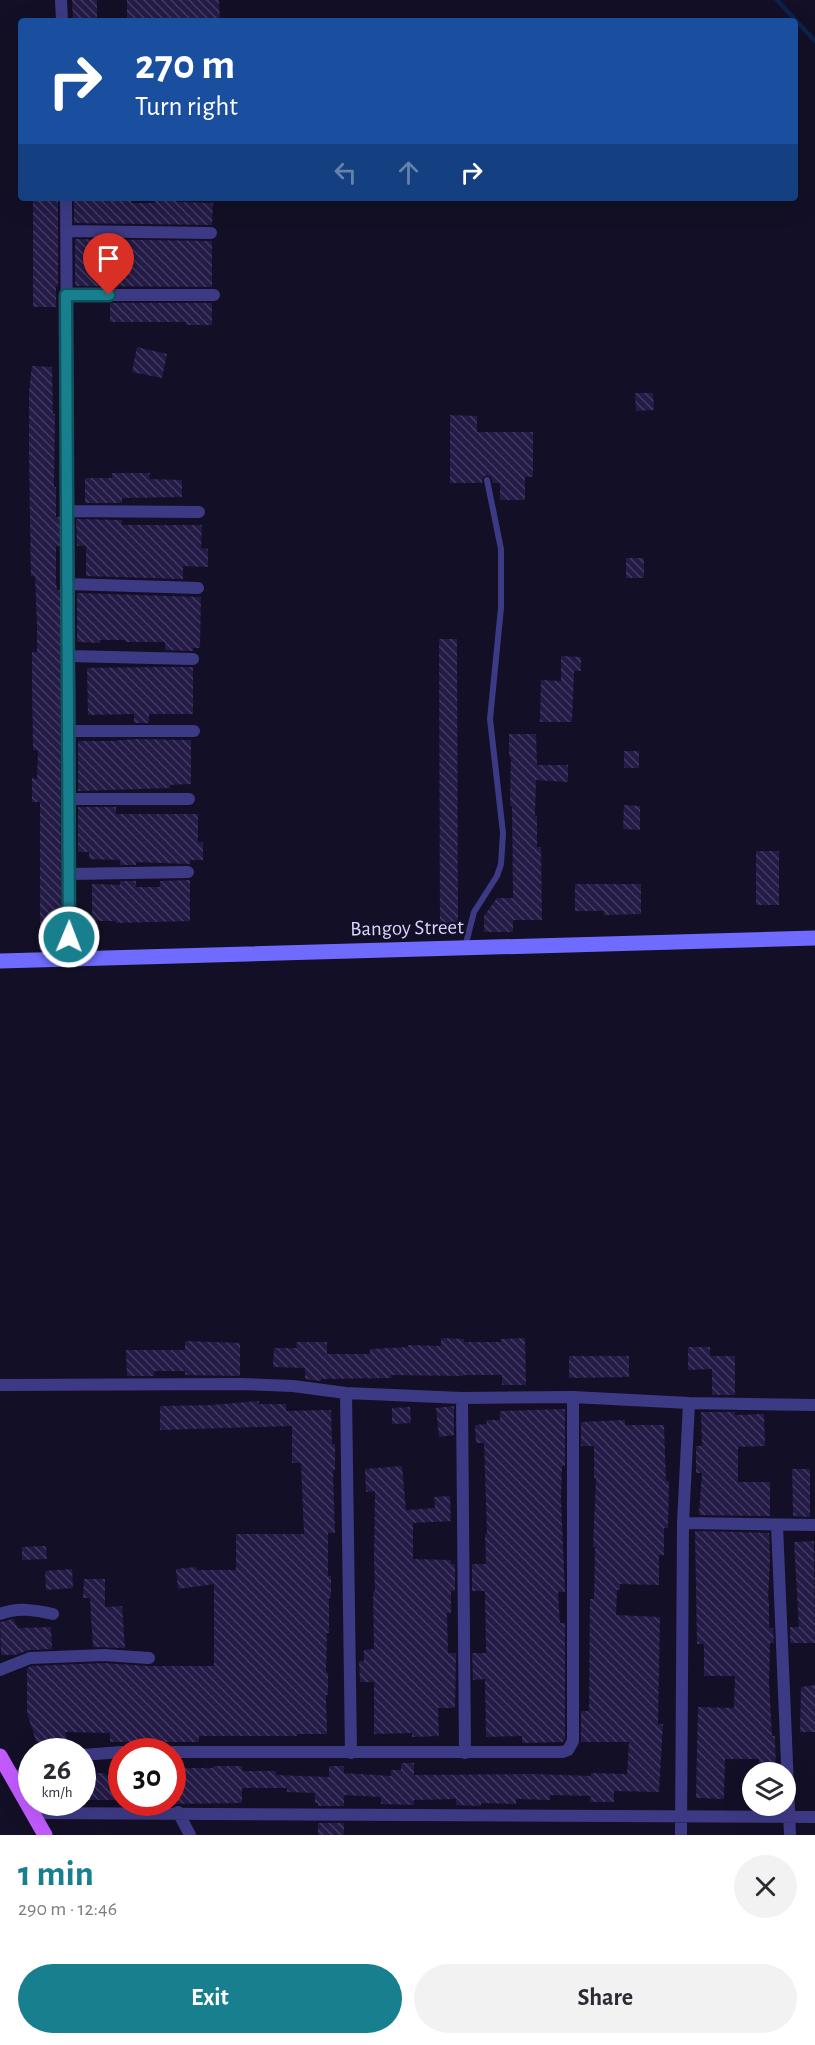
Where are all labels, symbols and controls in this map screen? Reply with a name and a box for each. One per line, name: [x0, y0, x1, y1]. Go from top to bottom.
icon: right: [36, 42, 114, 120]
text: 270 m: [135, 44, 235, 86]
text: Turn right: [135, 93, 238, 120]
icon: left: [329, 156, 362, 189]
icon: ahead: [392, 156, 425, 189]
icon: right: [455, 156, 488, 189]
pin: [83, 233, 134, 295]
icon: arrive: [92, 242, 125, 275]
position arrow: [37, 905, 101, 969]
street label: Bangoy Street: [350, 917, 464, 939]
speed limit sign: 30: [108, 1738, 186, 1816]
text: 26: [43, 1755, 71, 1785]
map controls: [742, 1762, 796, 1816]
button: layers: [742, 1762, 796, 1816]
text: km/h: [42, 1785, 72, 1800]
button: close: [734, 1855, 797, 1918]
text: 1 min: [18, 1856, 94, 1892]
text: 290 m · 12:46: [18, 1899, 117, 1919]
button: Exit: [18, 1964, 402, 2033]
button: Share: [414, 1964, 797, 2033]

